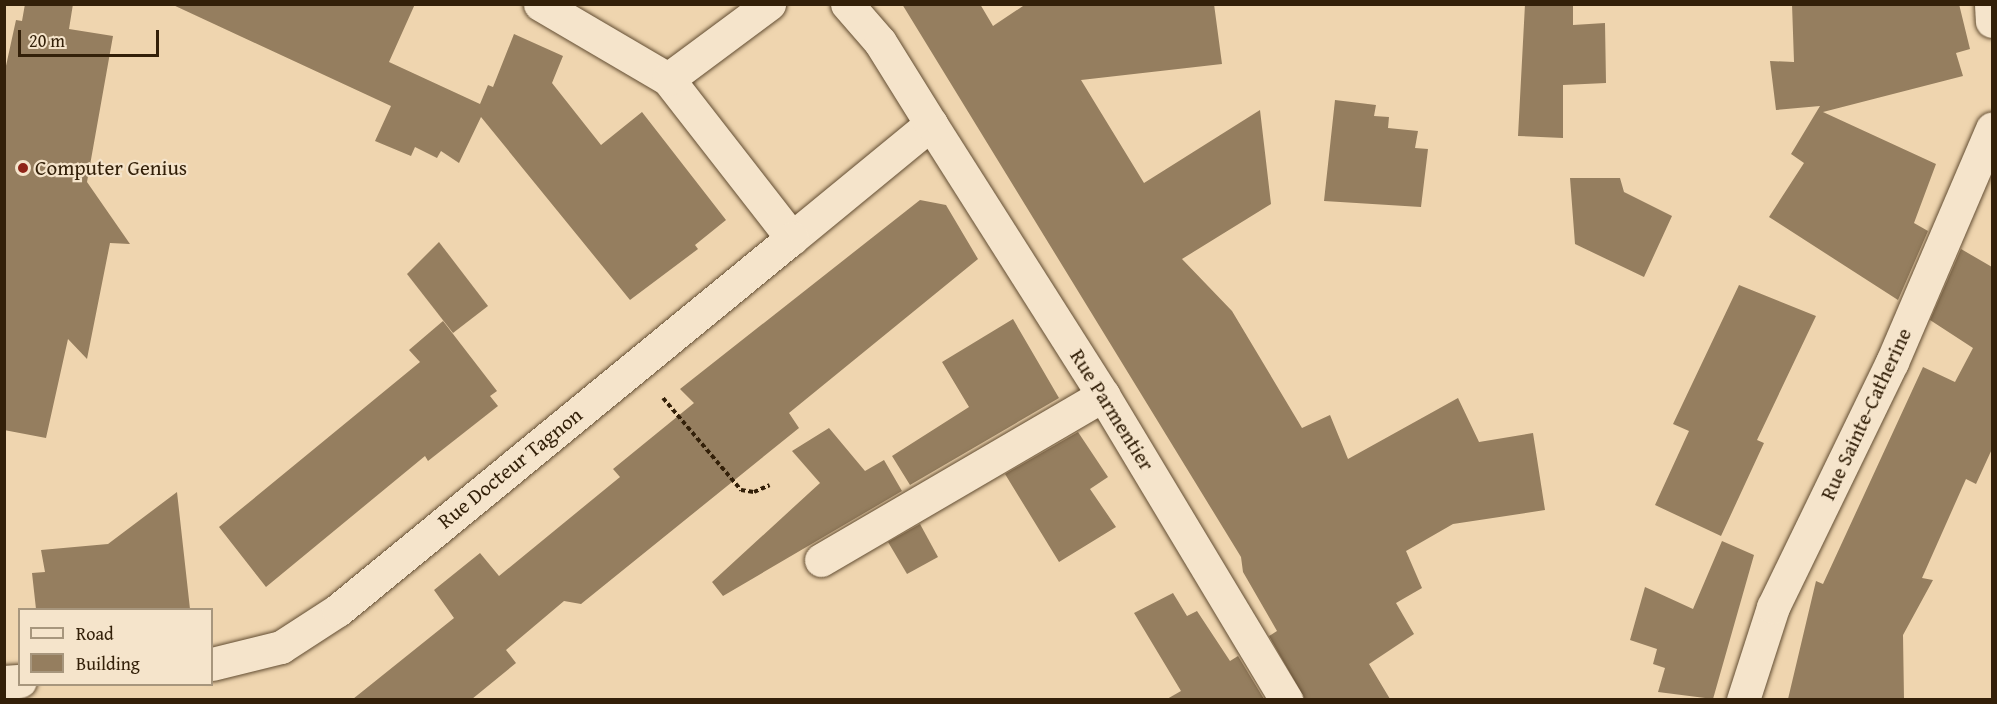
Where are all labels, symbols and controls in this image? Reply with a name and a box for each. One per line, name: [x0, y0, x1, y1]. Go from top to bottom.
scale bar: [21, 18, 162, 56]
text: 20 m: [29, 27, 65, 54]
place label: Computer Genius: [35, 155, 187, 181]
marker: Computer Genius: [16, 161, 30, 175]
street label: Rue Sainte-Catherine: [1815, 324, 1917, 504]
street label: Rue Parmentier: [1065, 345, 1159, 475]
street label: Rue Docteur Tagnon: [433, 402, 587, 534]
legend: [18, 608, 213, 686]
text: Road: [76, 620, 114, 647]
text: Building: [76, 650, 140, 677]

